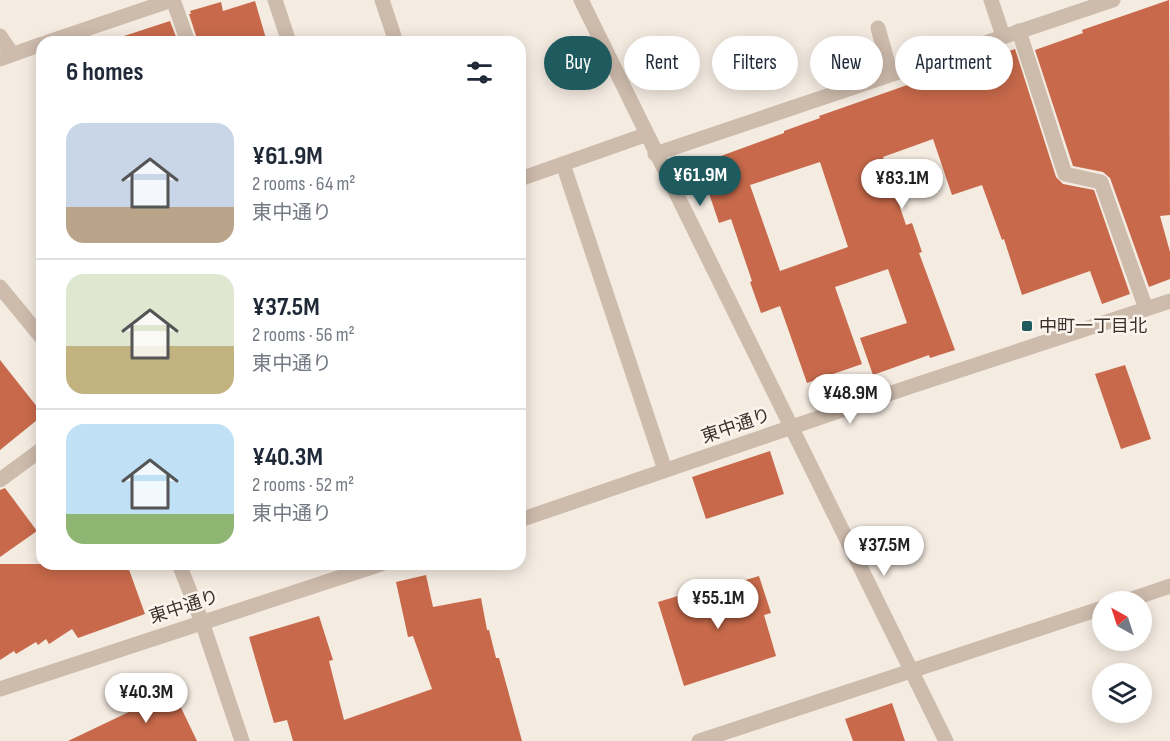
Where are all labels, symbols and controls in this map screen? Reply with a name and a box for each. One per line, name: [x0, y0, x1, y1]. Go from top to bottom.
chip: Buy: [544, 36, 612, 90]
chip: Rent: [624, 36, 700, 90]
chip: Filters: [712, 36, 798, 90]
chip: New: [810, 36, 883, 90]
chip: Apartment: [895, 36, 1013, 90]
icon: filters: [463, 56, 496, 89]
text: 6 homes: [66, 57, 144, 88]
text: ¥61.9M: [252, 141, 323, 172]
icon: home: [114, 147, 186, 219]
pin: ¥61.9M: [651, 156, 749, 207]
pin: ¥83.1M: [853, 159, 951, 210]
text: ¥61.9M: [673, 163, 727, 187]
text: ¥83.1M: [875, 166, 929, 190]
text: 2 rooms · 64 m²: [252, 172, 356, 196]
text: 東中通り: [252, 201, 332, 225]
text: ¥37.5M: [252, 292, 320, 323]
icon: home: [114, 298, 186, 370]
place label: 中町一丁目北: [1039, 316, 1147, 337]
marker: 中町一丁目北: [1020, 319, 1034, 333]
text: 2 rooms · 56 m²: [252, 323, 355, 347]
text: 東中通り: [252, 352, 332, 376]
pin: ¥48.9M: [801, 374, 899, 425]
text: ¥48.9M: [822, 381, 878, 405]
street label: 東中通り: [699, 404, 773, 448]
text: ¥40.3M: [252, 442, 323, 473]
icon: home: [114, 448, 186, 520]
text: 2 rooms · 52 m²: [252, 473, 354, 497]
text: 東中通り: [252, 502, 332, 526]
pin: ¥37.5M: [835, 526, 933, 577]
text: ¥37.5M: [858, 533, 910, 557]
pin: ¥55.1M: [669, 579, 767, 630]
street label: 東中通り: [147, 586, 221, 628]
text: ¥55.1M: [692, 586, 745, 610]
north arrow: [1092, 591, 1152, 651]
map controls: [1092, 591, 1152, 723]
button: layers: [1092, 663, 1152, 723]
pin: ¥40.3M: [97, 673, 195, 724]
text: ¥40.3M: [119, 680, 173, 704]

